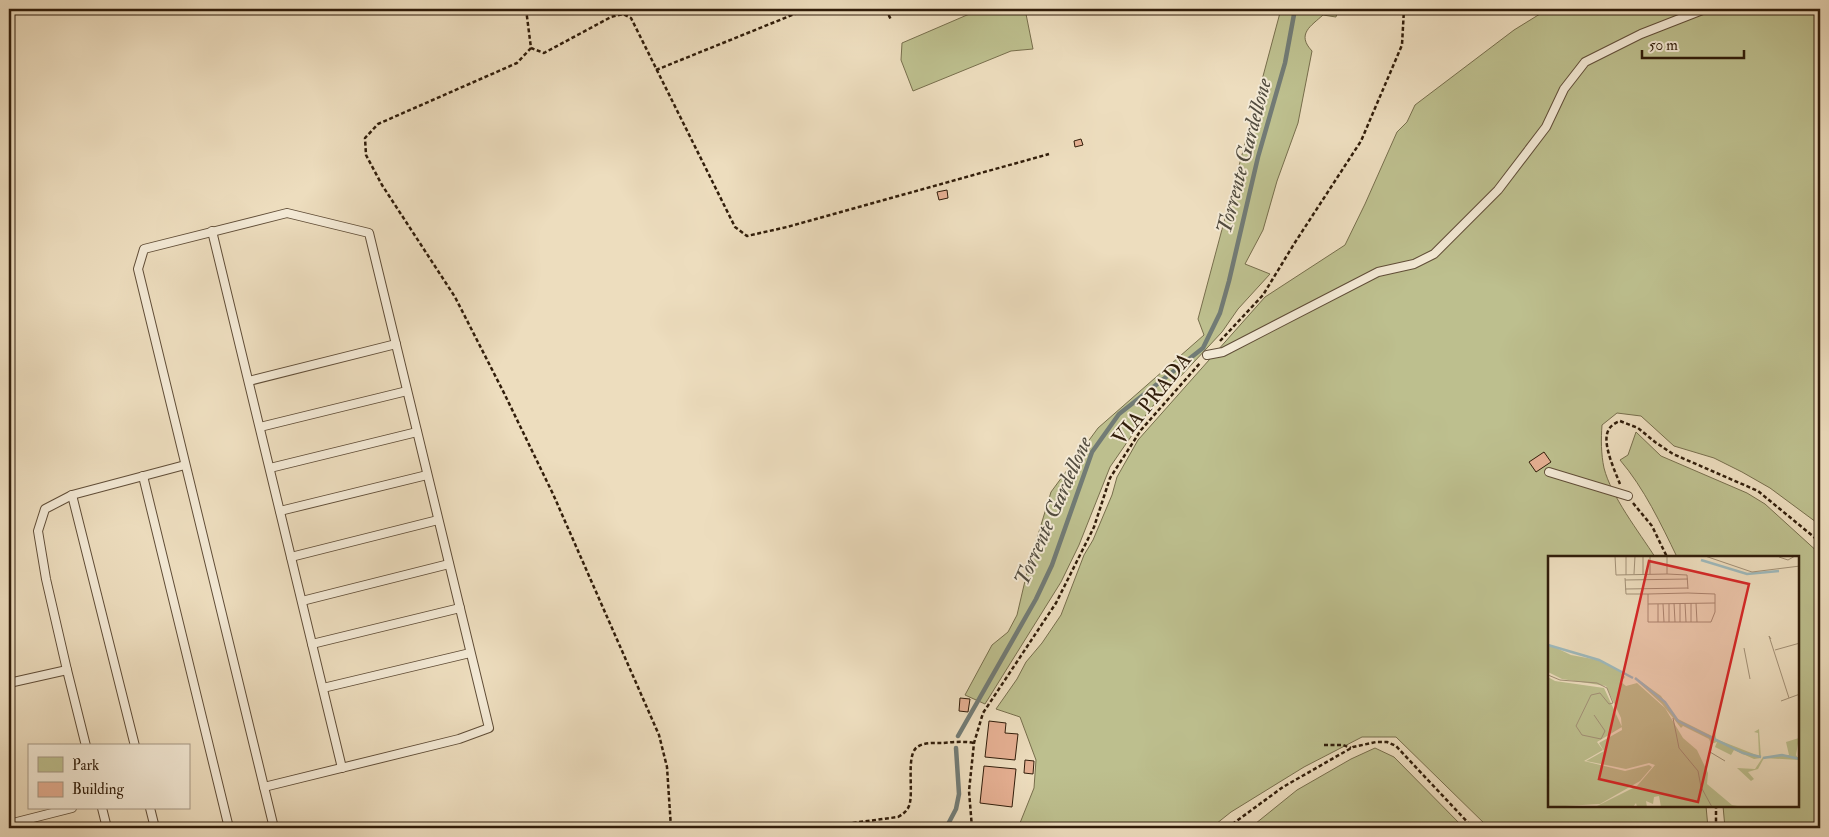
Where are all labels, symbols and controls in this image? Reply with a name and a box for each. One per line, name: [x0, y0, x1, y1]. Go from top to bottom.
scale bar: [1642, 28, 1744, 60]
text: 50 m: [1649, 36, 1678, 55]
water label: Torrente Gardellone: [1210, 74, 1278, 237]
street label: VIA PRADA: [1106, 347, 1198, 451]
water label: Torrente Gardellone: [1008, 432, 1099, 590]
inset map: [1548, 556, 1799, 807]
legend: [28, 744, 190, 810]
text: Park: [72, 756, 99, 775]
text: Building: [72, 780, 124, 799]

